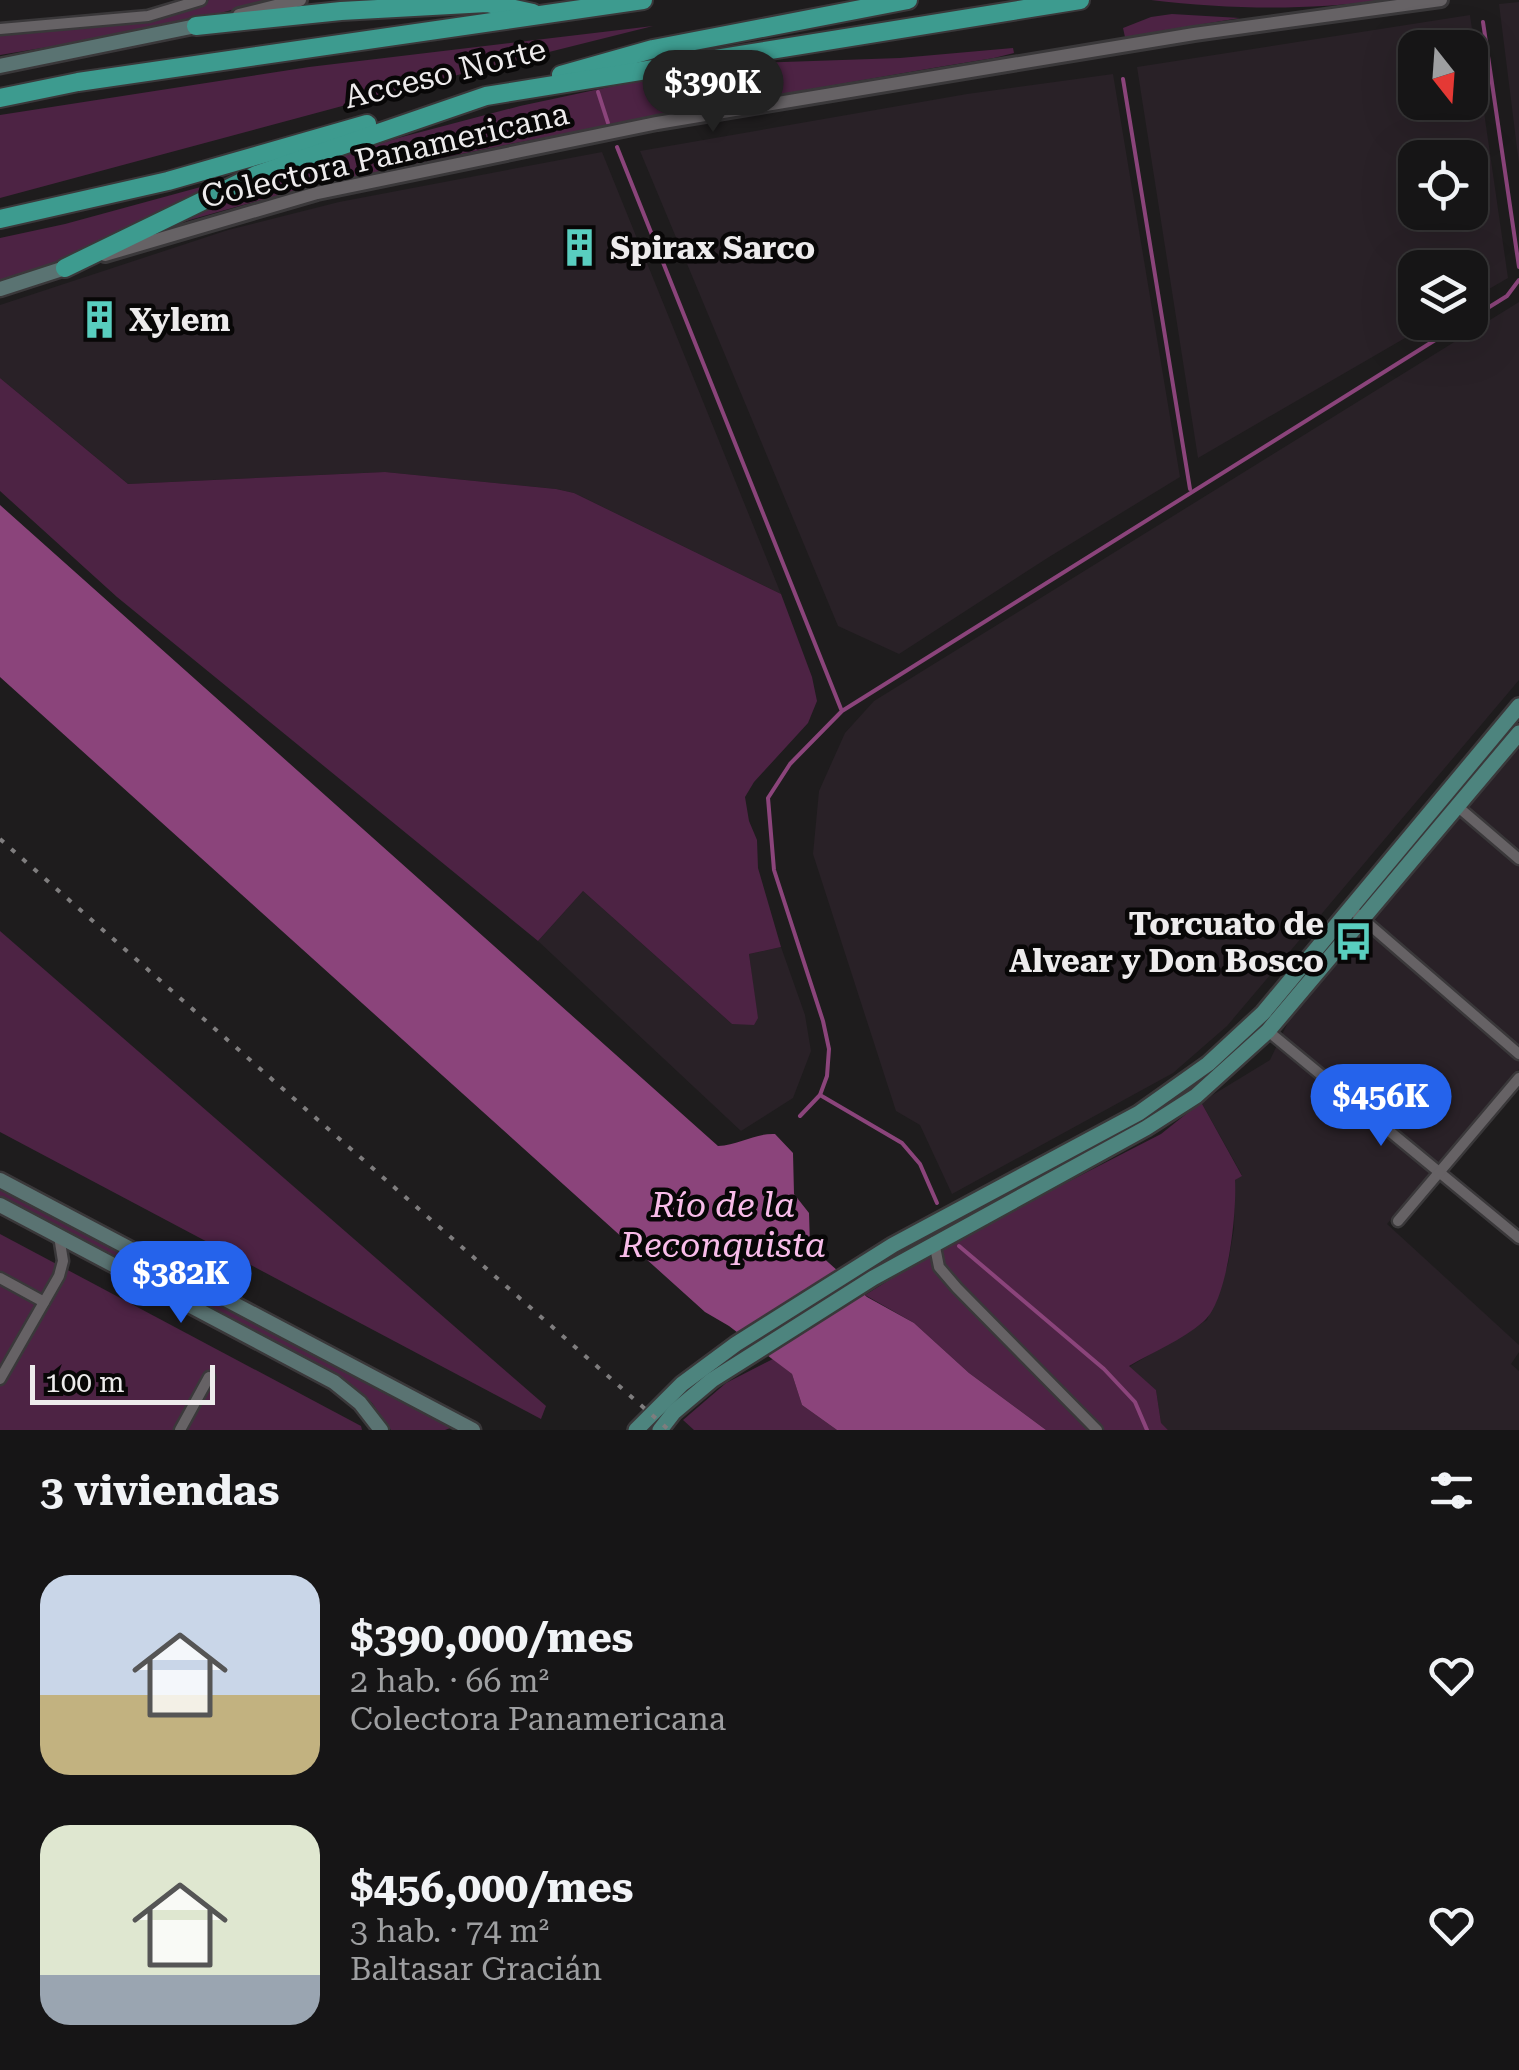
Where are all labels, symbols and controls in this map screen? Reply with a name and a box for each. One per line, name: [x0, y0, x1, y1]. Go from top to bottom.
street label: Acceso Norte: [340, 30, 550, 116]
north arrow: [1398, 30, 1488, 120]
map controls: [1398, 30, 1488, 340]
pin: $390K: [643, 50, 783, 135]
text: $390K: [665, 63, 761, 101]
street label: Colectora Panamericana: [197, 94, 573, 216]
button: locate: [1398, 140, 1488, 230]
building icon: Spirax Sarco: [559, 227, 601, 269]
place label: Spirax Sarco: [610, 229, 815, 267]
button: layers: [1398, 250, 1488, 340]
building icon: Xylem: [78, 299, 120, 341]
place label: Xylem: [129, 301, 231, 339]
place label: Torcuato de Alvear y Don Bosco: [1009, 905, 1324, 980]
bus stop icon: Torcuato de Alvear y Don Bosco: [1333, 921, 1375, 963]
pin: $456K: [1311, 1064, 1451, 1149]
text: $456K: [1333, 1077, 1429, 1115]
water label: Río de la Reconquista: [619, 1185, 826, 1266]
pin: $382K: [111, 1241, 251, 1326]
text: $382K: [133, 1254, 229, 1292]
scale bar: [30, 1360, 215, 1404]
text: 100 m: [45, 1366, 125, 1399]
icon: filters: [1424, 1463, 1479, 1518]
text: 3 viviendas: [40, 1466, 279, 1515]
text: $390,000/mes: [350, 1613, 634, 1662]
icon: home: [120, 1615, 240, 1735]
icon: heart: [1424, 1648, 1479, 1703]
text: 2 hab. · 66 m²: [350, 1662, 549, 1700]
text: Colectora Panamericana: [350, 1700, 726, 1738]
text: $456,000/mes: [350, 1863, 634, 1912]
icon: home: [120, 1865, 240, 1985]
icon: heart: [1424, 1898, 1479, 1953]
text: 3 hab. · 74 m²: [350, 1912, 549, 1950]
text: Baltasar Gracián: [350, 1950, 602, 1988]

